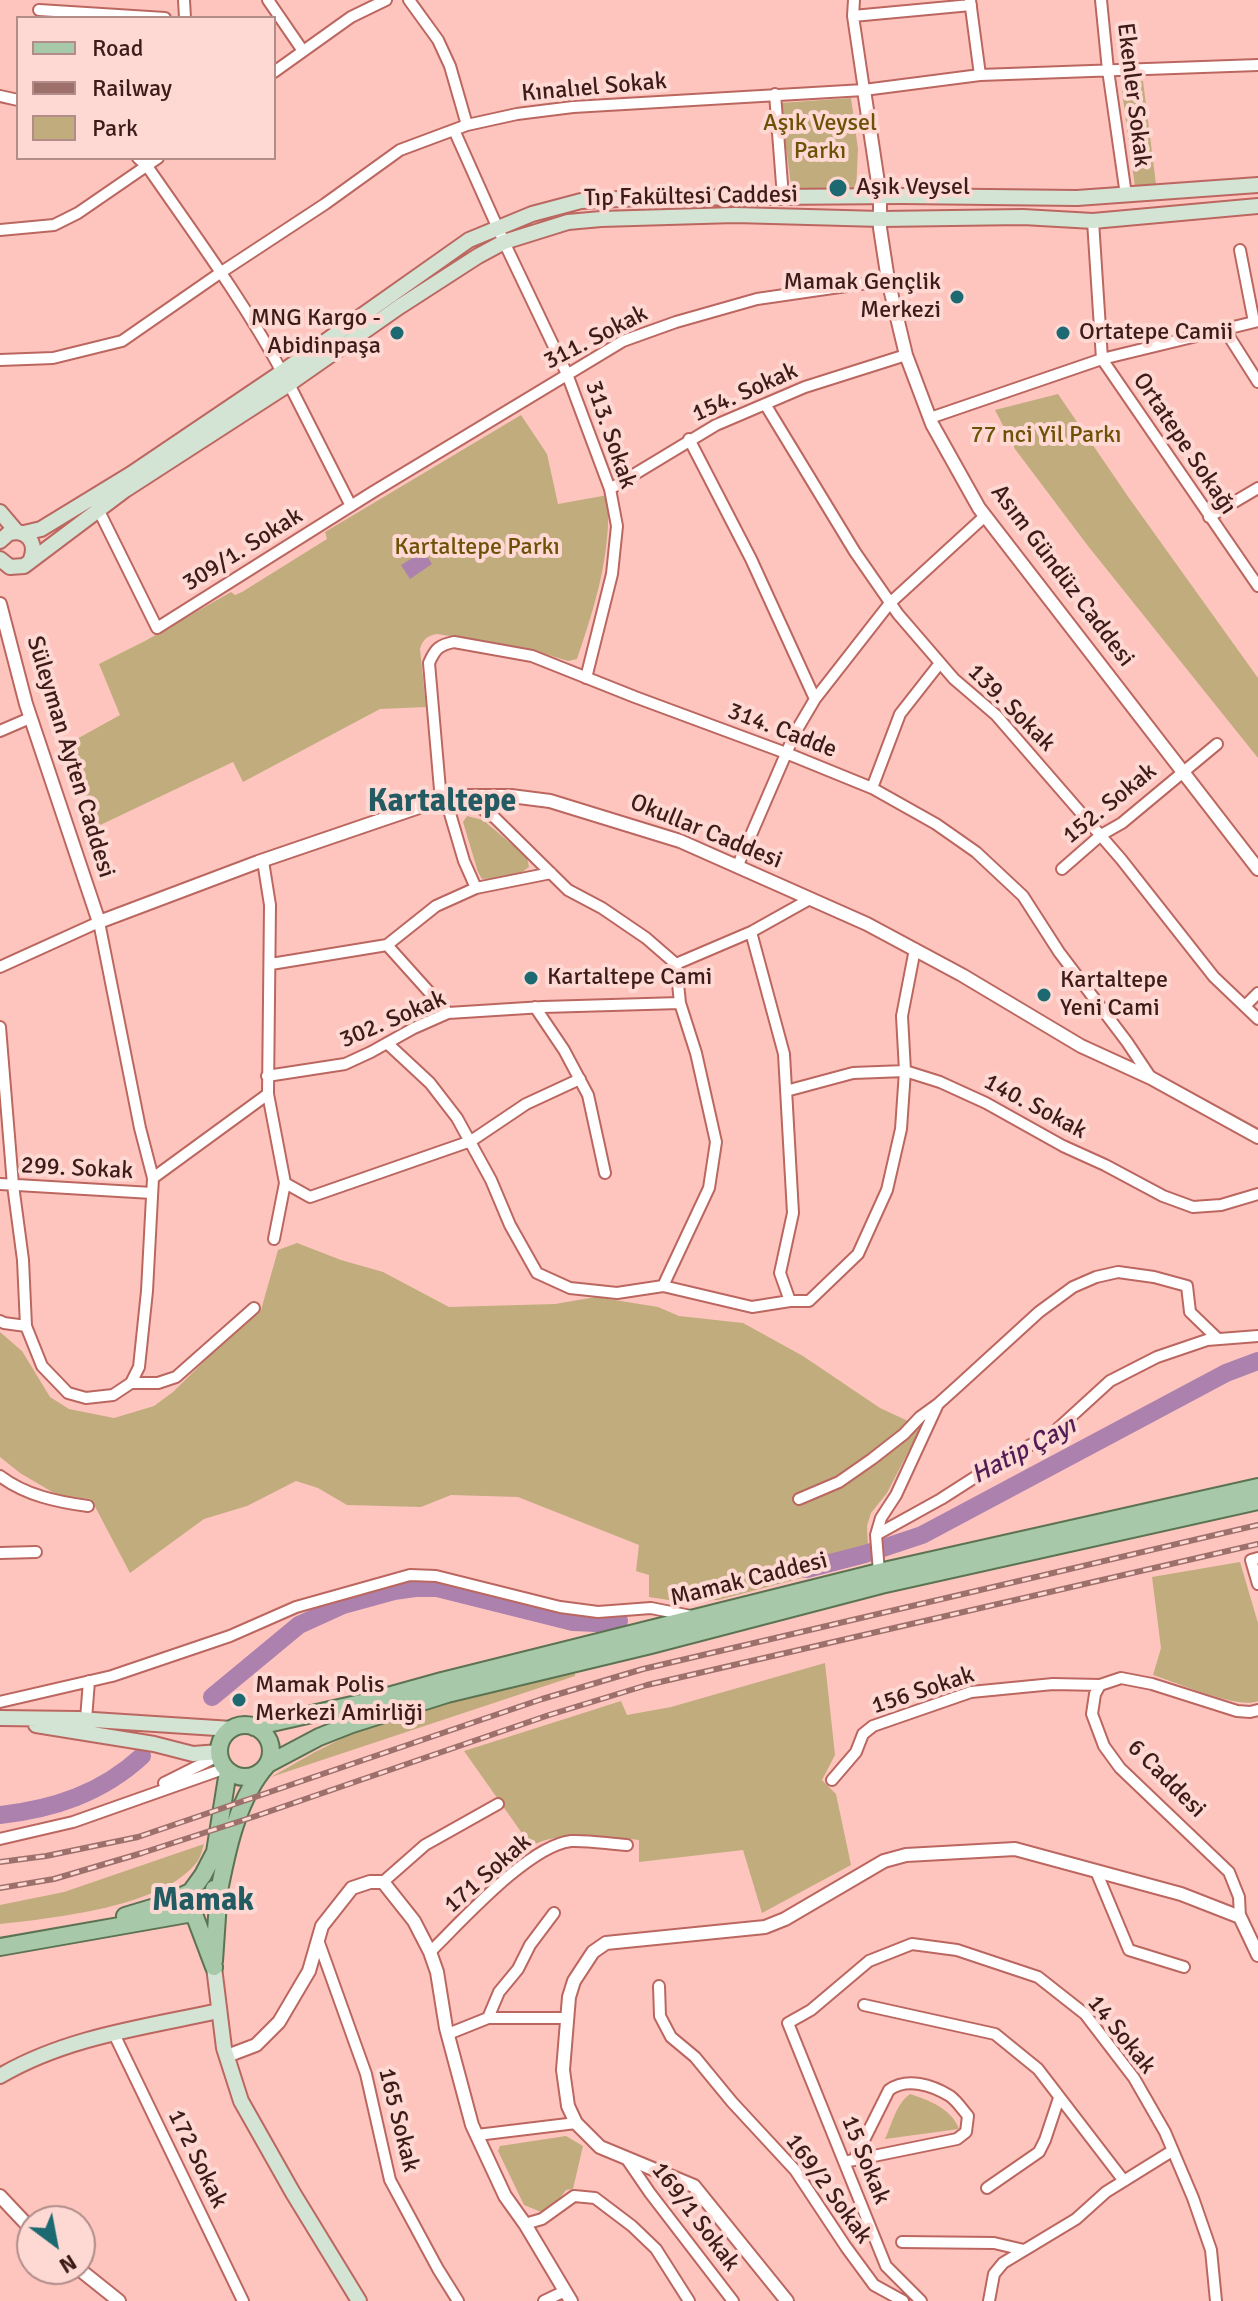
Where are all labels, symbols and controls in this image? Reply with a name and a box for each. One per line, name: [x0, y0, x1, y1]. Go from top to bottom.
legend: [16, 16, 276, 160]
street label: Ekenler Sokak: [1110, 21, 1156, 169]
text: Road: [92, 33, 143, 63]
street label: Kınalıel Sokak: [520, 67, 668, 109]
text: Railway: [92, 73, 172, 103]
park label: Aşık Veysel Parkı: [763, 110, 877, 166]
text: Park: [92, 113, 138, 143]
place label: Aşık Veysel: [856, 174, 970, 202]
marker: Aşık Veysel: [827, 177, 849, 199]
street label: Tıp Fakültesi Caddesi: [584, 181, 798, 213]
place label: Mamak Gençlik Merkezi: [784, 269, 941, 325]
marker: Mamak Gençlik Merkezi: [948, 288, 966, 306]
street label: 311. Sokak: [539, 300, 653, 376]
place label: MNG Kargo - Abidinpaşa: [251, 305, 381, 361]
place label: Ortatepe Camii: [1079, 319, 1233, 347]
marker: MNG Kargo - Abidinpaşa: [388, 324, 406, 342]
marker: Ortatepe Camii: [1054, 324, 1072, 342]
street label: 154. Sokak: [688, 357, 802, 429]
street label: Ortatepe Sokağı: [1126, 368, 1242, 520]
street label: 313. Sokak: [578, 377, 642, 493]
park label: 77 nci Yil Parkı: [970, 422, 1122, 450]
street label: Asım Gündüz Caddesi: [984, 479, 1140, 673]
street label: 309/1. Sokak: [178, 502, 308, 598]
park label: Kartaltepe Parkı: [394, 534, 560, 562]
street label: Süleyman Ayten Caddesi: [20, 633, 120, 881]
street label: 139. Sokak: [961, 658, 1061, 758]
street label: 314. Cadde: [723, 697, 841, 765]
street label: 152. Sokak: [1057, 757, 1163, 851]
district label: Kartaltepe: [368, 784, 516, 822]
street label: Okullar Caddesi: [626, 788, 786, 876]
place label: Kartaltepe Cami: [547, 964, 712, 992]
place label: Kartaltepe Yeni Cami: [1060, 967, 1168, 1023]
marker: Kartaltepe Cami: [522, 969, 540, 987]
street label: 302. Sokak: [336, 985, 450, 1055]
marker: Kartaltepe Yeni Cami: [1035, 986, 1053, 1004]
street label: 140. Sokak: [979, 1068, 1091, 1146]
street label: 299. Sokak: [20, 1152, 134, 1186]
water label: Hatip Çayı: [966, 1410, 1082, 1492]
street label: Mamak Caddesi: [667, 1547, 831, 1613]
street label: 156 Sokak: [868, 1661, 978, 1721]
place label: Mamak Polis Merkezi Amirliği: [255, 1672, 423, 1728]
marker: Mamak Polis Merkezi Amirliği: [230, 1691, 248, 1709]
street label: 6 Caddesi: [1121, 1734, 1211, 1824]
street label: 171 Sokak: [438, 1828, 538, 1920]
district label: Mamak: [152, 1883, 254, 1921]
street label: 14 Sokak: [1080, 1990, 1162, 2080]
street label: 165 Sokak: [371, 2065, 425, 2175]
street label: 172 Sokak: [161, 2105, 233, 2213]
street label: 15 Sokak: [834, 2111, 896, 2209]
street label: 169/2 Sokak: [778, 2128, 878, 2250]
street label: 169/1 Sokak: [645, 2157, 745, 2277]
north arrow: [16, 2205, 96, 2285]
text: N: [54, 2249, 82, 2280]

